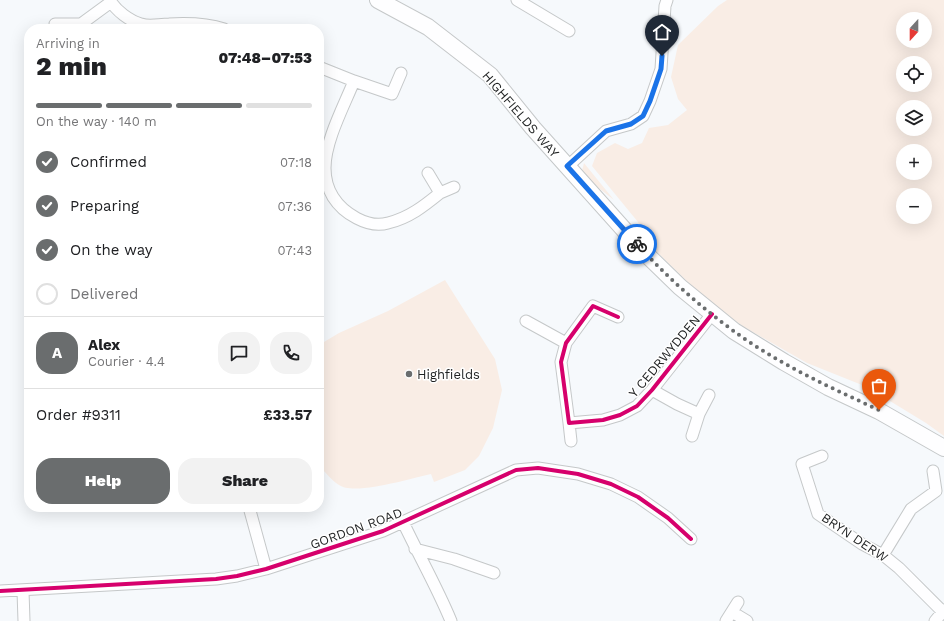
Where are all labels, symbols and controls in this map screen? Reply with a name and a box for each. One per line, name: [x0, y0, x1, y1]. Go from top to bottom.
north arrow: [896, 12, 932, 48]
map controls: [896, 12, 932, 224]
pin: [645, 15, 679, 56]
icon: home: [651, 21, 673, 43]
text: Arriving in: [36, 36, 100, 51]
text: 07:48–07:53: [219, 49, 312, 67]
text: 2 min: [36, 51, 107, 81]
button: locate: [896, 56, 932, 92]
street label: HIGHFIELDS WAY: [479, 68, 562, 161]
button: layers: [896, 100, 932, 136]
text: On the way · 140 m: [36, 114, 157, 129]
button: +: [896, 144, 932, 180]
icon: check: [36, 151, 58, 173]
text: Confirmed: [70, 153, 147, 171]
text: 07:18: [280, 155, 312, 170]
button: −: [896, 188, 932, 224]
icon: check: [36, 195, 58, 217]
text: Preparing: [70, 197, 139, 215]
text: 07:36: [278, 199, 312, 214]
courier: [617, 224, 657, 264]
icon: bike: [626, 233, 648, 255]
icon: check: [36, 239, 58, 261]
text: On the way: [70, 241, 152, 259]
text: 07:43: [278, 243, 312, 258]
text: Delivered: [70, 285, 138, 303]
street label: Y CEDRWYDDEN: [626, 312, 703, 400]
button: chat: [218, 332, 260, 374]
button: phone: [270, 332, 312, 374]
text: Alex: [88, 336, 120, 354]
text: A: [52, 344, 62, 362]
text: Courier · 4.4: [88, 354, 165, 369]
place label: Highfields: [417, 367, 480, 382]
marker: Highfields: [404, 369, 414, 379]
pin: [862, 369, 896, 410]
icon: bag: [868, 375, 890, 397]
text: Order #9311: [36, 406, 121, 424]
text: £33.57: [263, 406, 312, 424]
button: Help: [36, 458, 170, 504]
button: Share: [178, 458, 312, 504]
street label: GORDON ROAD: [308, 505, 404, 552]
street label: BRYN DERW: [819, 510, 891, 565]

